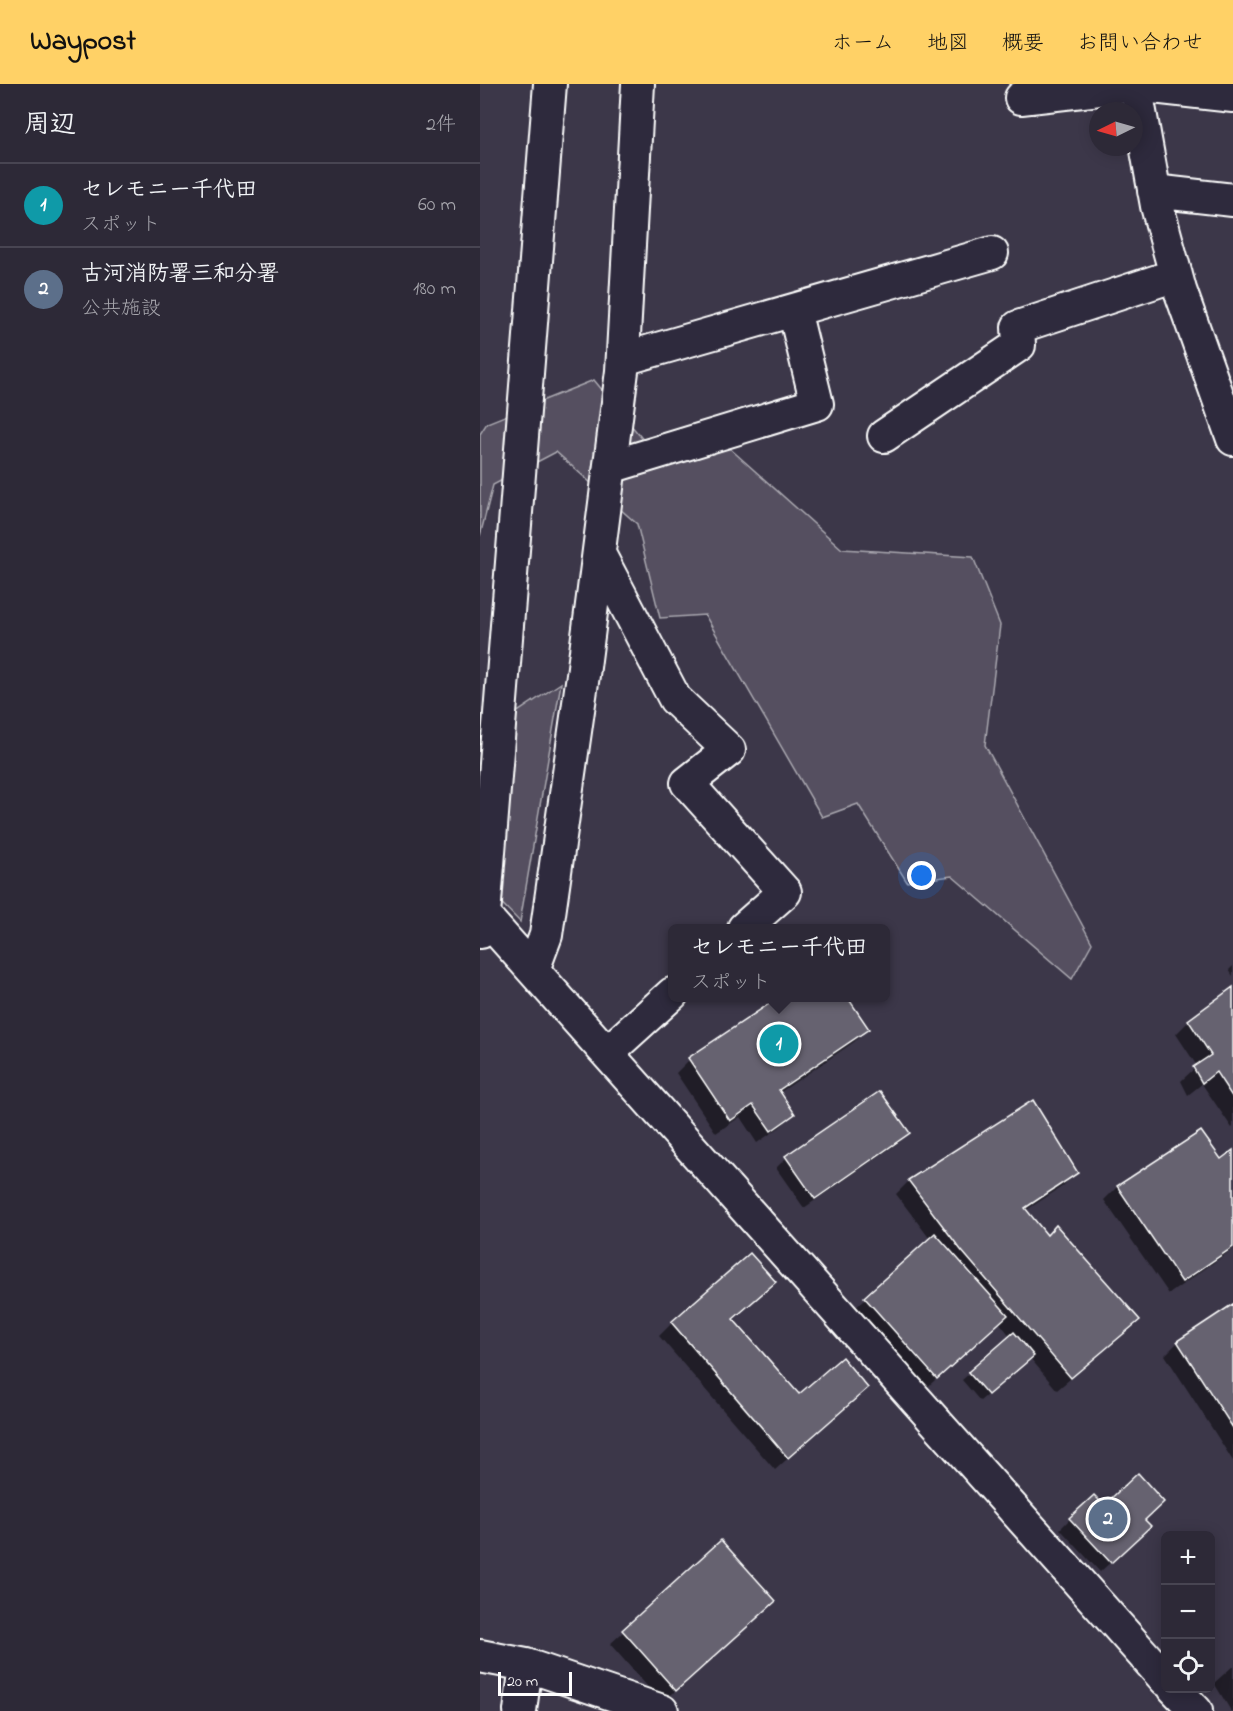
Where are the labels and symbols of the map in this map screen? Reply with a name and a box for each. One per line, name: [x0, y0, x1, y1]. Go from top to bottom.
north arrow: [1089, 102, 1143, 156]
your location: [907, 861, 936, 890]
pin: 1: [760, 1022, 798, 1066]
pin: 2: [1088, 1496, 1128, 1542]
scale bar: [498, 1669, 572, 1696]

